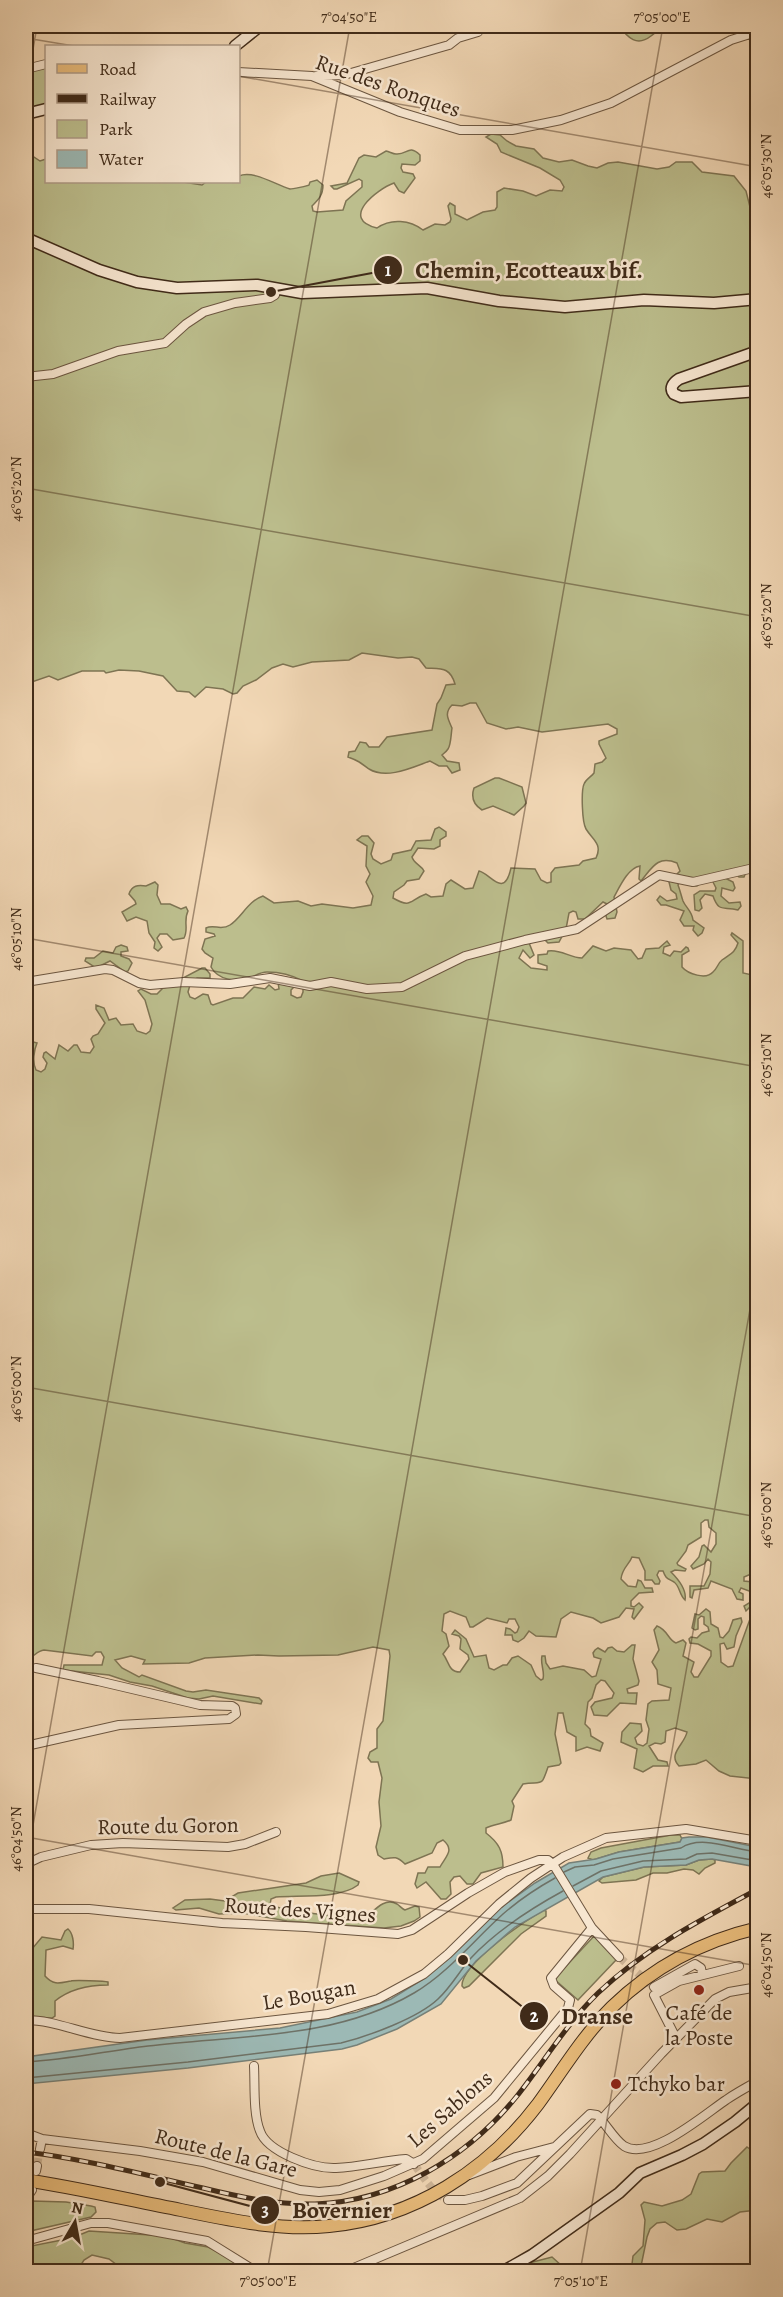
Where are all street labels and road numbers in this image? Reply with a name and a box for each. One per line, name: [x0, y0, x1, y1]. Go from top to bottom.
street label: Rue des Ronques: [311, 47, 465, 125]
street label: Route du Goron: [97, 1810, 239, 1842]
street label: Route des Vignes: [223, 1890, 377, 1930]
street label: Le Bougan: [260, 1972, 358, 2018]
street label: Les Sablons: [401, 2064, 499, 2154]
street label: Route de la Gare: [152, 2121, 300, 2185]

